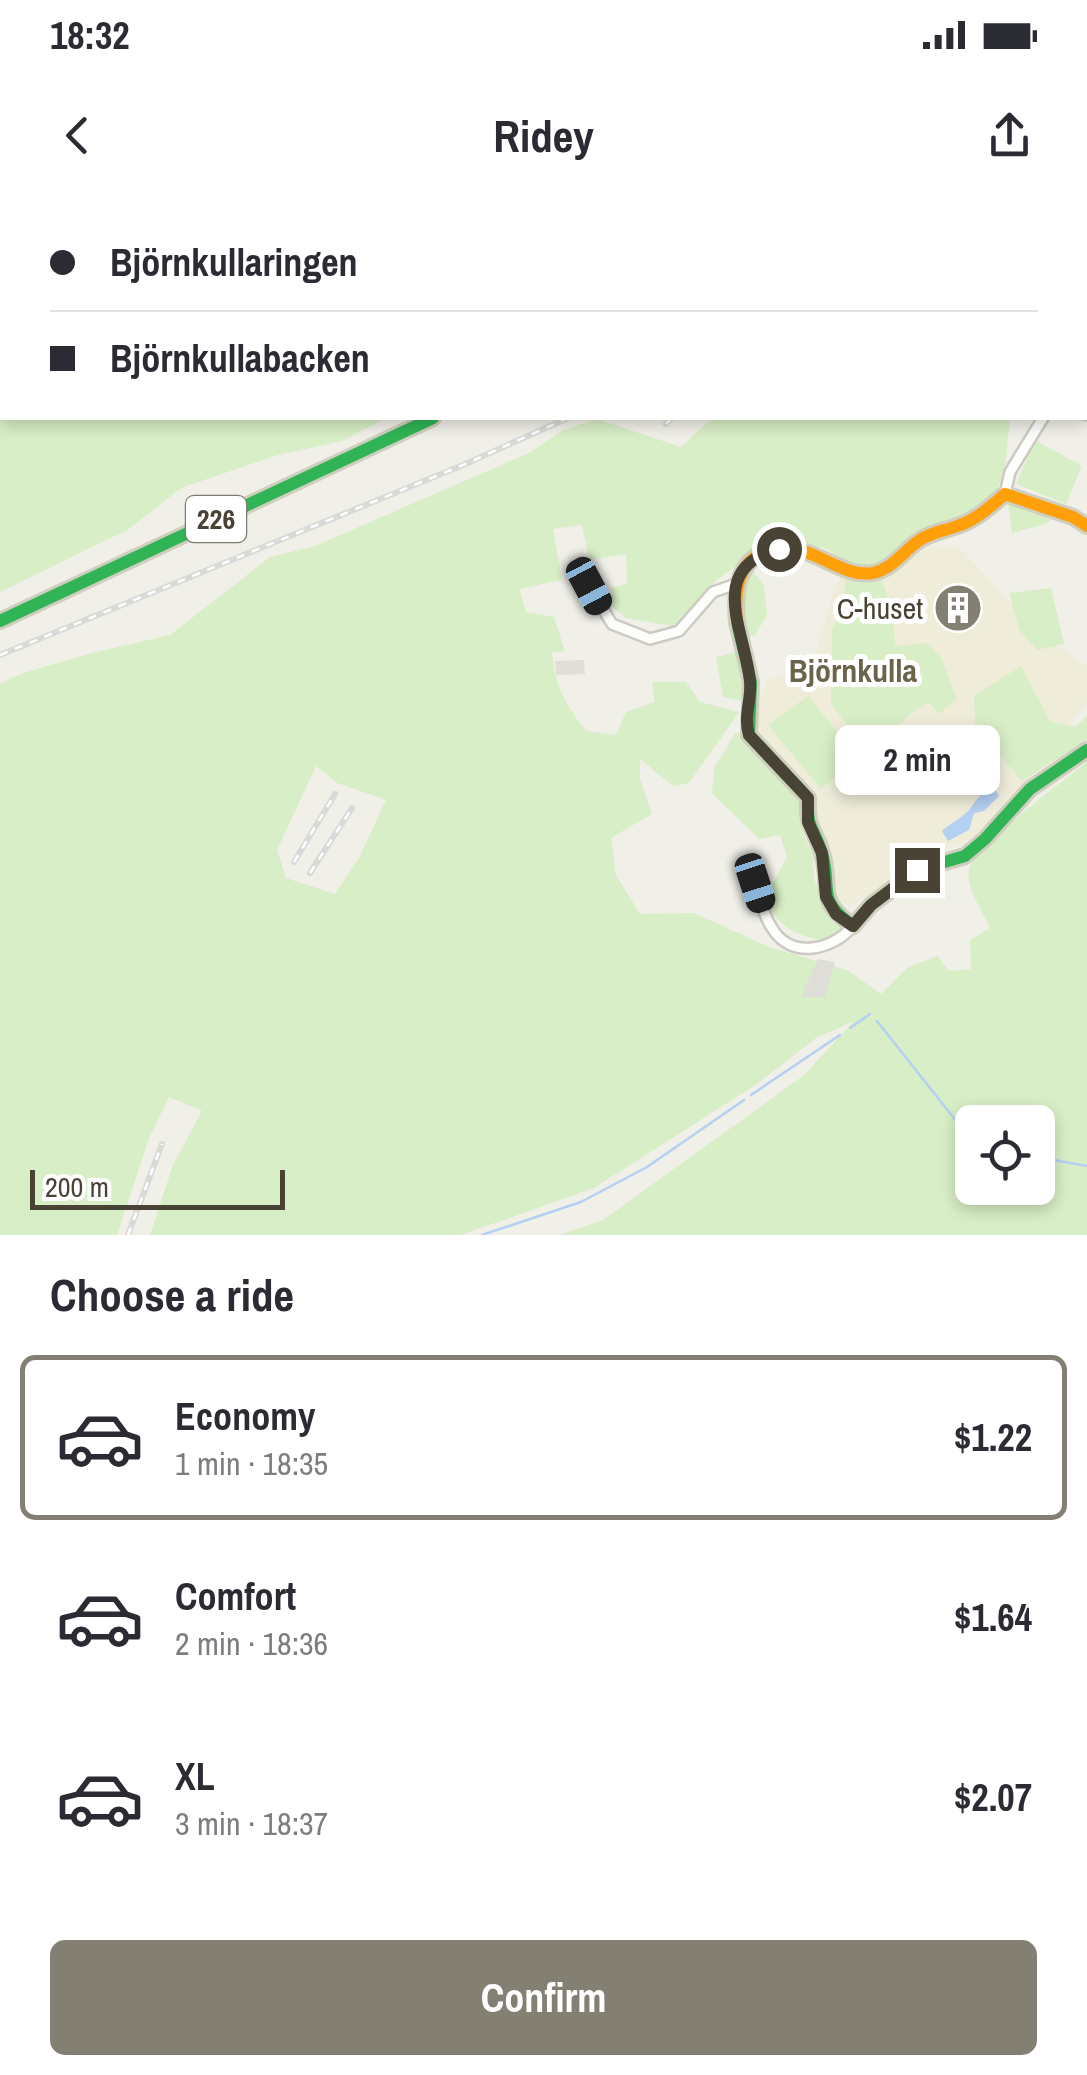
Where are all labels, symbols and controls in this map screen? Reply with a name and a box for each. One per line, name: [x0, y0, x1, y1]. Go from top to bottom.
text: 18:32: [50, 10, 130, 61]
text: Ridey: [493, 105, 594, 166]
icon: back: [50, 108, 105, 163]
icon: share: [982, 108, 1037, 163]
text: Björnkullaringen: [110, 237, 358, 288]
text: Björnkullabacken: [110, 333, 370, 384]
road number: 226: [186, 496, 246, 542]
route start: [757, 527, 802, 572]
car: [562, 552, 616, 620]
building icon: C-huset: [932, 582, 984, 634]
place label: C-huset: [837, 588, 923, 628]
district label: Björnkulla: [789, 649, 918, 692]
callout: 2 min: [834, 725, 1000, 795]
text: 2 min: [883, 738, 952, 781]
route end: [895, 848, 940, 893]
car: [731, 850, 779, 916]
map controls: [955, 1105, 1055, 1205]
button: locate: [955, 1105, 1055, 1205]
scale bar: [30, 1165, 285, 1210]
text: 200 m: [45, 1168, 109, 1206]
text: Choose a ride: [50, 1264, 294, 1325]
text: Economy: [175, 1391, 315, 1442]
icon: car: [55, 1393, 145, 1483]
text: $1.22: [954, 1412, 1032, 1463]
text: 1 min · 18:35: [175, 1442, 328, 1485]
text: Comfort: [175, 1571, 296, 1622]
icon: car: [55, 1573, 145, 1663]
text: $1.64: [954, 1592, 1032, 1643]
text: 2 min · 18:36: [175, 1622, 328, 1665]
text: XL: [175, 1751, 215, 1802]
icon: car: [55, 1753, 145, 1843]
text: $2.07: [954, 1772, 1032, 1823]
text: 3 min · 18:37: [175, 1802, 328, 1845]
button: Confirm: [50, 1940, 1037, 2055]

